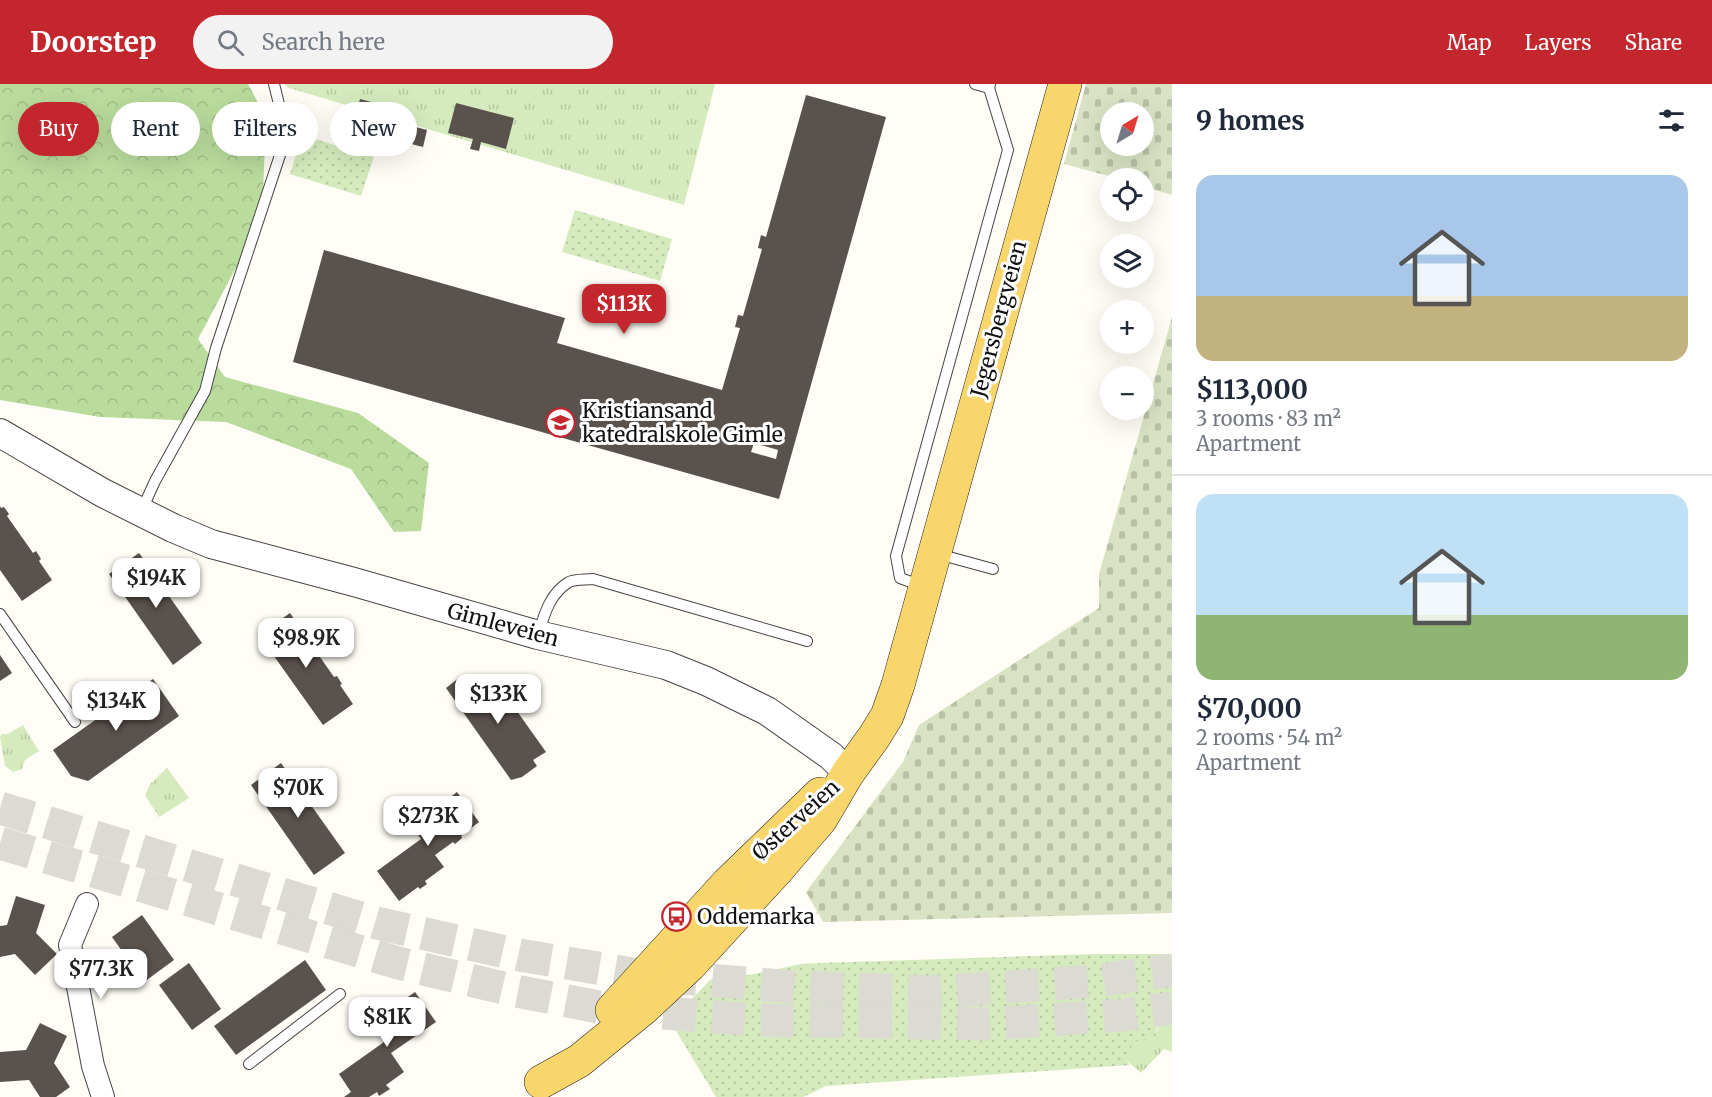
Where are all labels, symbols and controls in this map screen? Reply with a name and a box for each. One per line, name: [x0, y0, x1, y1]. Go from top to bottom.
search box: [193, 15, 613, 69]
text: Doorstep: [30, 24, 157, 60]
icon: search: [214, 26, 247, 59]
text: Search here: [262, 28, 385, 56]
text: Map: [1447, 29, 1492, 56]
text: Layers: [1525, 29, 1592, 56]
text: Share: [1625, 29, 1682, 56]
chip: Buy: [18, 102, 99, 156]
chip: Rent: [111, 102, 200, 156]
chip: Filters: [212, 102, 318, 156]
chip: New: [330, 102, 417, 156]
north arrow: [1100, 102, 1154, 156]
map controls: [1100, 102, 1154, 420]
text: 9 homes: [1196, 104, 1305, 137]
icon: filters: [1655, 104, 1688, 137]
button: locate: [1100, 168, 1154, 222]
icon: home: [1388, 214, 1496, 322]
button: layers: [1100, 234, 1154, 288]
street label: Jegersbergveien: [964, 237, 1032, 401]
pin: $113K: [582, 284, 666, 335]
text: $113K: [596, 291, 652, 316]
button: +: [1100, 300, 1154, 354]
button: −: [1100, 366, 1154, 420]
text: $113,000: [1196, 373, 1308, 406]
place label: Kristiansand katedralskole Gimle: [582, 397, 783, 448]
text: 3 rooms · 83 m²: [1196, 406, 1341, 431]
school or university icon: Kristiansand katedralskole Gimle: [545, 407, 577, 439]
text: Apartment: [1196, 431, 1301, 456]
icon: home: [1388, 533, 1496, 641]
pin: $194K: [114, 558, 198, 609]
text: $194K: [126, 565, 186, 590]
street label: Gimleveien: [444, 597, 562, 652]
pin: $98.9K: [257, 618, 355, 669]
text: $98.9K: [272, 625, 340, 650]
pin: $133K: [456, 674, 540, 725]
pin: $134K: [74, 681, 158, 732]
text: $133K: [469, 681, 527, 706]
text: $134K: [86, 688, 146, 713]
text: $70,000: [1196, 692, 1302, 725]
text: 2 rooms · 54 m²: [1196, 725, 1342, 750]
text: Apartment: [1196, 750, 1301, 775]
pin: $70K: [262, 768, 334, 819]
street label: Østerveien: [746, 773, 845, 866]
text: $70K: [272, 775, 324, 800]
pin: $273K: [386, 796, 470, 847]
text: $273K: [397, 803, 459, 828]
bus stop icon: Oddemarka: [660, 901, 692, 933]
place label: Oddemarka: [697, 903, 815, 930]
pin: $77.3K: [52, 949, 150, 1000]
text: $77.3K: [68, 956, 134, 981]
pin: $81K: [351, 997, 423, 1048]
text: $81K: [363, 1004, 411, 1029]

